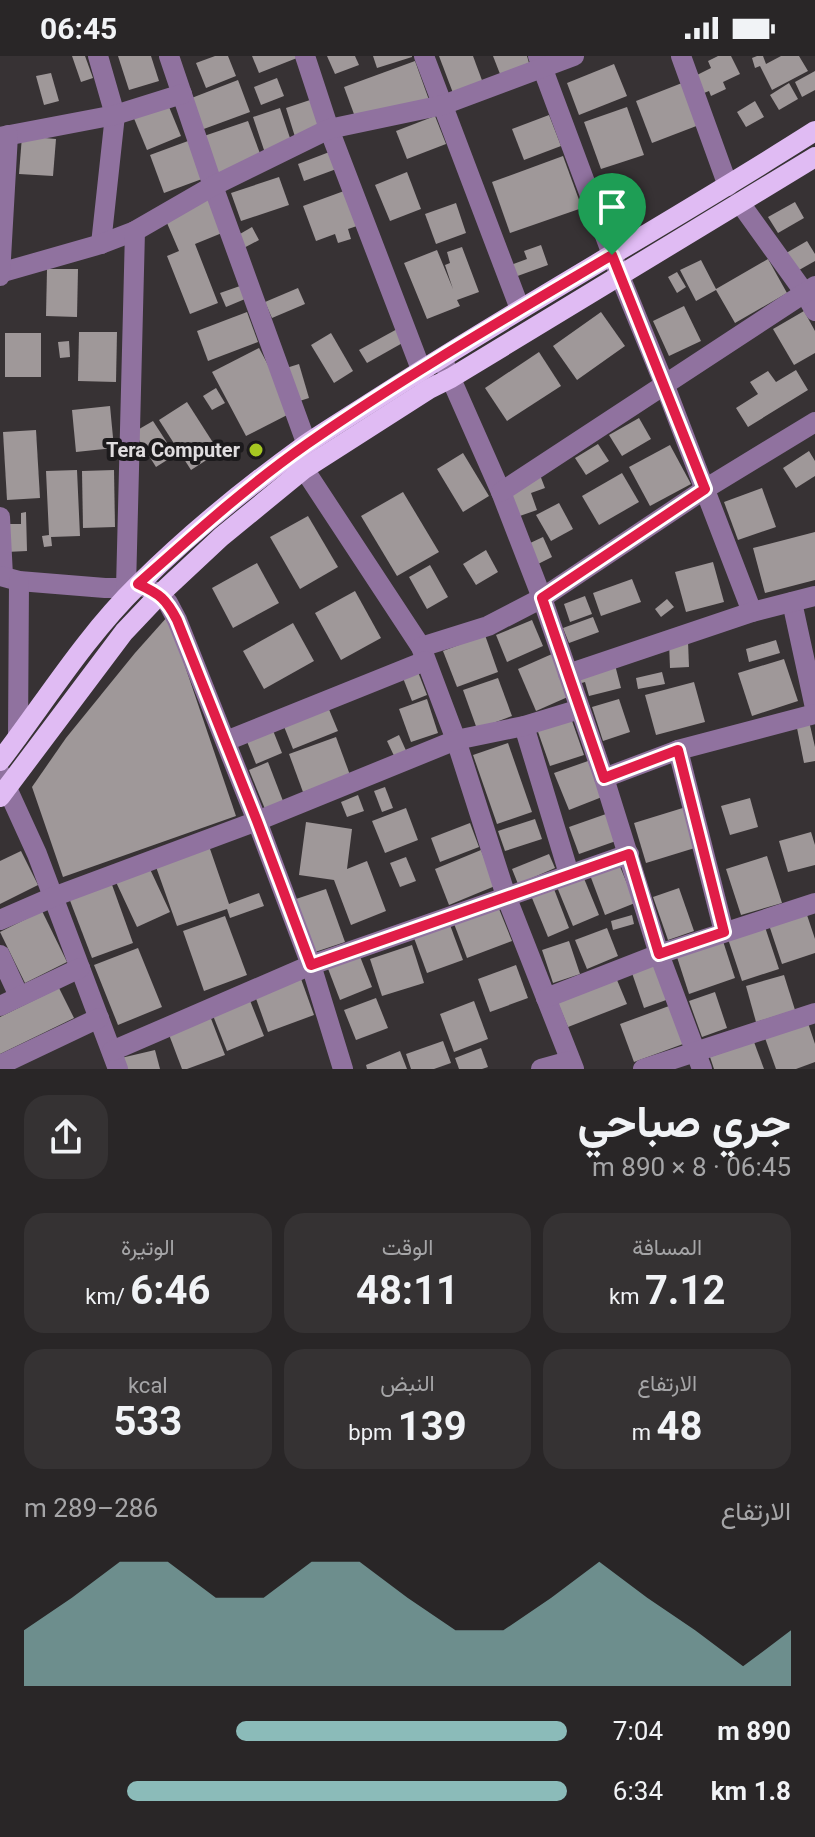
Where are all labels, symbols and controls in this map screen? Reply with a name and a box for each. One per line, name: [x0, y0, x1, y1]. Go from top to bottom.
text: 06:45: [40, 11, 117, 46]
pin: [578, 173, 646, 255]
icon: arrive: [590, 185, 634, 229]
place label: Tera Computer: [106, 438, 241, 462]
marker: Tera Computer: [247, 441, 265, 459]
button: share: [24, 1095, 108, 1179]
text: جري صباحي: [577, 1096, 791, 1148]
text: 06:45 · 8 × 890 m: [592, 1152, 791, 1182]
text: الوتيرة: [121, 1235, 175, 1260]
text: الوقت: [382, 1235, 433, 1260]
text: المسافة: [632, 1235, 702, 1260]
text: 6:46: [130, 1267, 210, 1314]
text: 48:11: [356, 1267, 459, 1314]
text: 7.12: [645, 1267, 725, 1314]
text: /km: [85, 1284, 130, 1309]
text: km: [609, 1284, 645, 1309]
text: النبض: [380, 1371, 435, 1396]
text: الارتفاع: [637, 1371, 697, 1396]
text: kcal: [128, 1373, 168, 1398]
text: 533: [113, 1398, 182, 1445]
text: 139: [398, 1403, 467, 1450]
text: 48: [657, 1403, 703, 1450]
text: bpm: [348, 1420, 398, 1445]
text: m: [632, 1420, 657, 1445]
text: 286–289 m: [24, 1493, 158, 1523]
text: الارتفاع: [720, 1496, 791, 1526]
text: 7:04: [613, 1716, 663, 1746]
text: 890 m: [717, 1716, 791, 1746]
text: 6:34: [613, 1776, 663, 1806]
text: 1.8 km: [711, 1776, 791, 1806]

